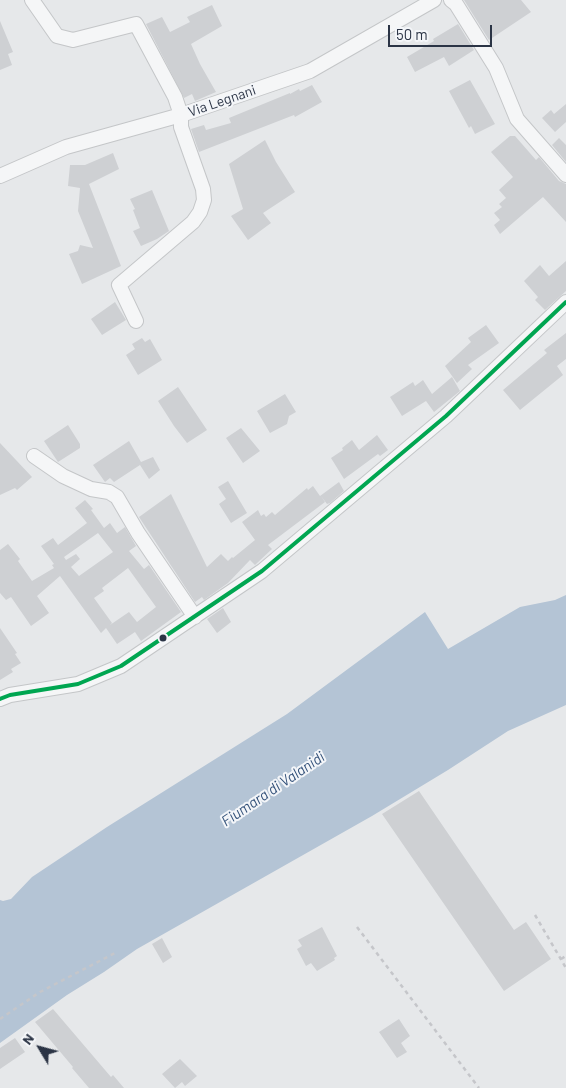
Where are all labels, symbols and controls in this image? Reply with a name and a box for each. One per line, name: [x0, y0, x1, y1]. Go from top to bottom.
scale bar: [391, 15, 495, 47]
text: 50 m: [396, 25, 428, 43]
street label: Via Legnani: [186, 82, 258, 120]
unlabelled marker: [158, 633, 168, 643]
water label: Fiumara di Valanidi: [218, 748, 328, 830]
north arrow: [15, 1023, 65, 1073]
text: N: [18, 1030, 37, 1048]

